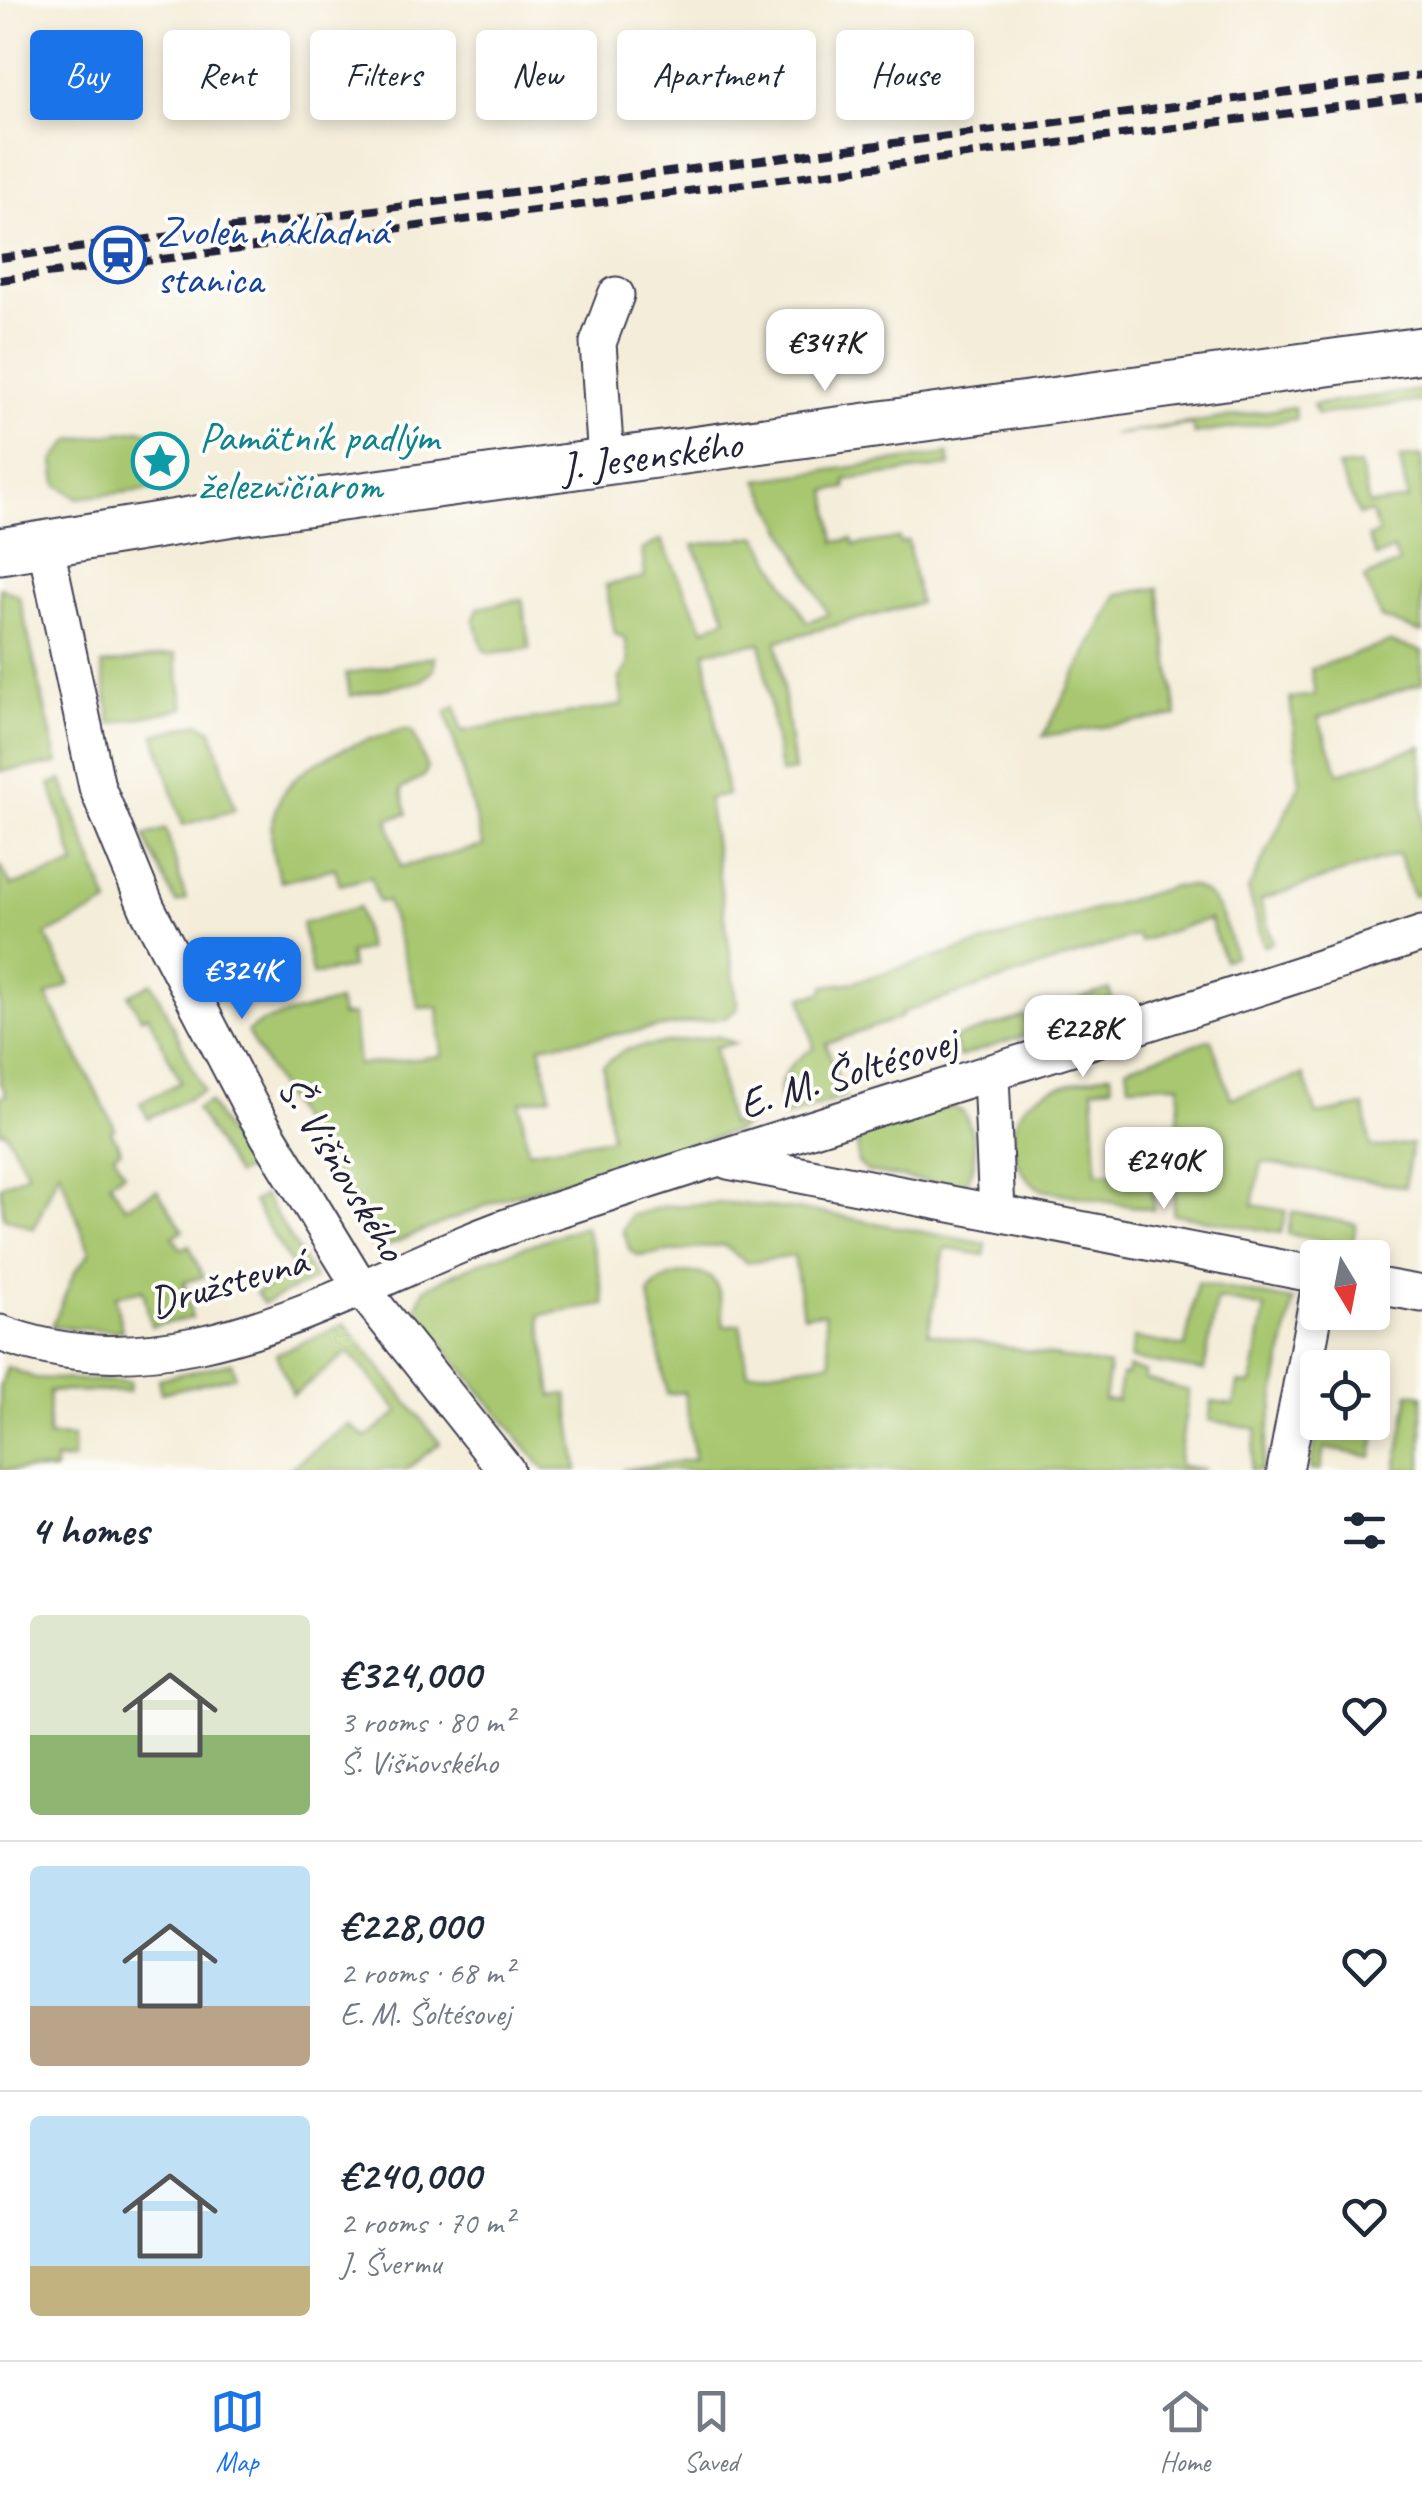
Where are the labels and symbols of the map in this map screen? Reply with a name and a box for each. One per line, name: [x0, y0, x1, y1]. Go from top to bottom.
place label: Zvolen nákladná stanica: [157, 205, 392, 306]
station icon: Zvolen nákladná stanica: [88, 225, 148, 285]
pin: €347K: [755, 309, 895, 394]
place label: Pamätník padlým železničiarom: [199, 411, 442, 512]
street label: J. Jesenského: [555, 417, 747, 494]
place icon: Pamätník padlým železničiarom: [130, 431, 190, 491]
pin: €324K: [172, 937, 312, 1022]
pin: €228K: [1013, 995, 1153, 1080]
street label: E. M. Šoltésovej: [733, 1014, 967, 1131]
street label: Š. Višňovského: [266, 1066, 419, 1272]
pin: €240K: [1094, 1127, 1234, 1212]
street label: Družstevná: [143, 1233, 316, 1330]
north arrow: [1300, 1240, 1390, 1330]

